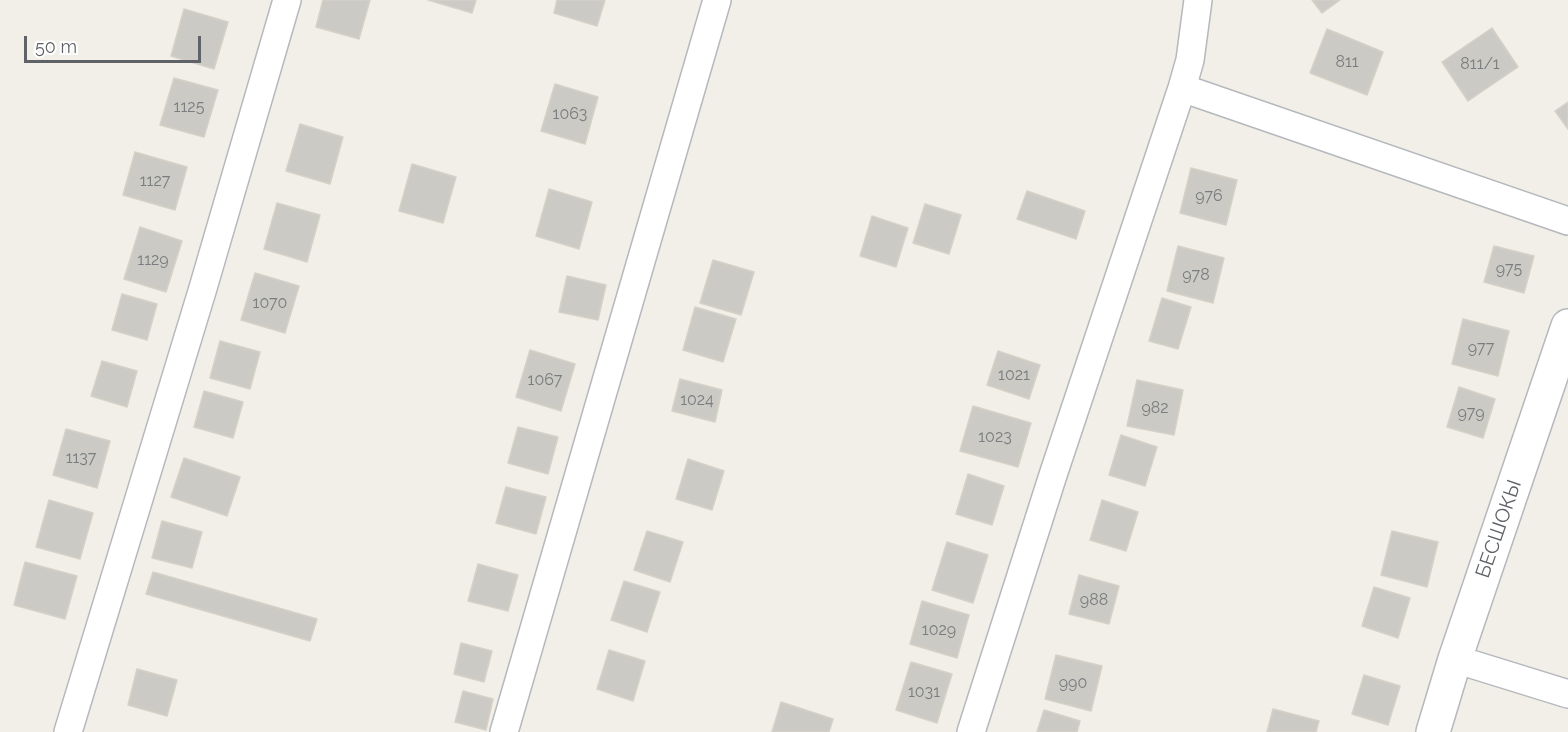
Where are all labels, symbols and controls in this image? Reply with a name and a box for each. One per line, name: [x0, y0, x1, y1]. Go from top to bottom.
scale bar: [27, 24, 204, 62]
text: 50 m: [35, 36, 77, 57]
house number: 811: [1335, 52, 1359, 72]
house number: 811/1: [1460, 54, 1500, 74]
house number: 1125: [174, 97, 204, 117]
house number: 1063: [553, 104, 587, 124]
house number: 1127: [140, 171, 170, 191]
house number: 976: [1195, 186, 1223, 206]
house number: 1129: [137, 250, 169, 270]
house number: 975: [1496, 259, 1522, 279]
house number: 978: [1182, 265, 1210, 285]
house number: 1070: [253, 293, 287, 313]
house number: 977: [1468, 338, 1494, 358]
house number: 1021: [998, 365, 1030, 385]
house number: 1067: [528, 370, 562, 390]
house number: 1024: [680, 390, 714, 410]
house number: 982: [1141, 398, 1169, 418]
house number: 979: [1457, 403, 1485, 423]
house number: 1023: [978, 427, 1012, 447]
house number: 1137: [66, 448, 96, 468]
street label: БЕСШОКЫ: [1471, 477, 1527, 581]
house number: 988: [1080, 590, 1108, 610]
house number: 1029: [922, 620, 956, 640]
house number: 990: [1059, 673, 1087, 693]
house number: 1031: [908, 682, 940, 702]

